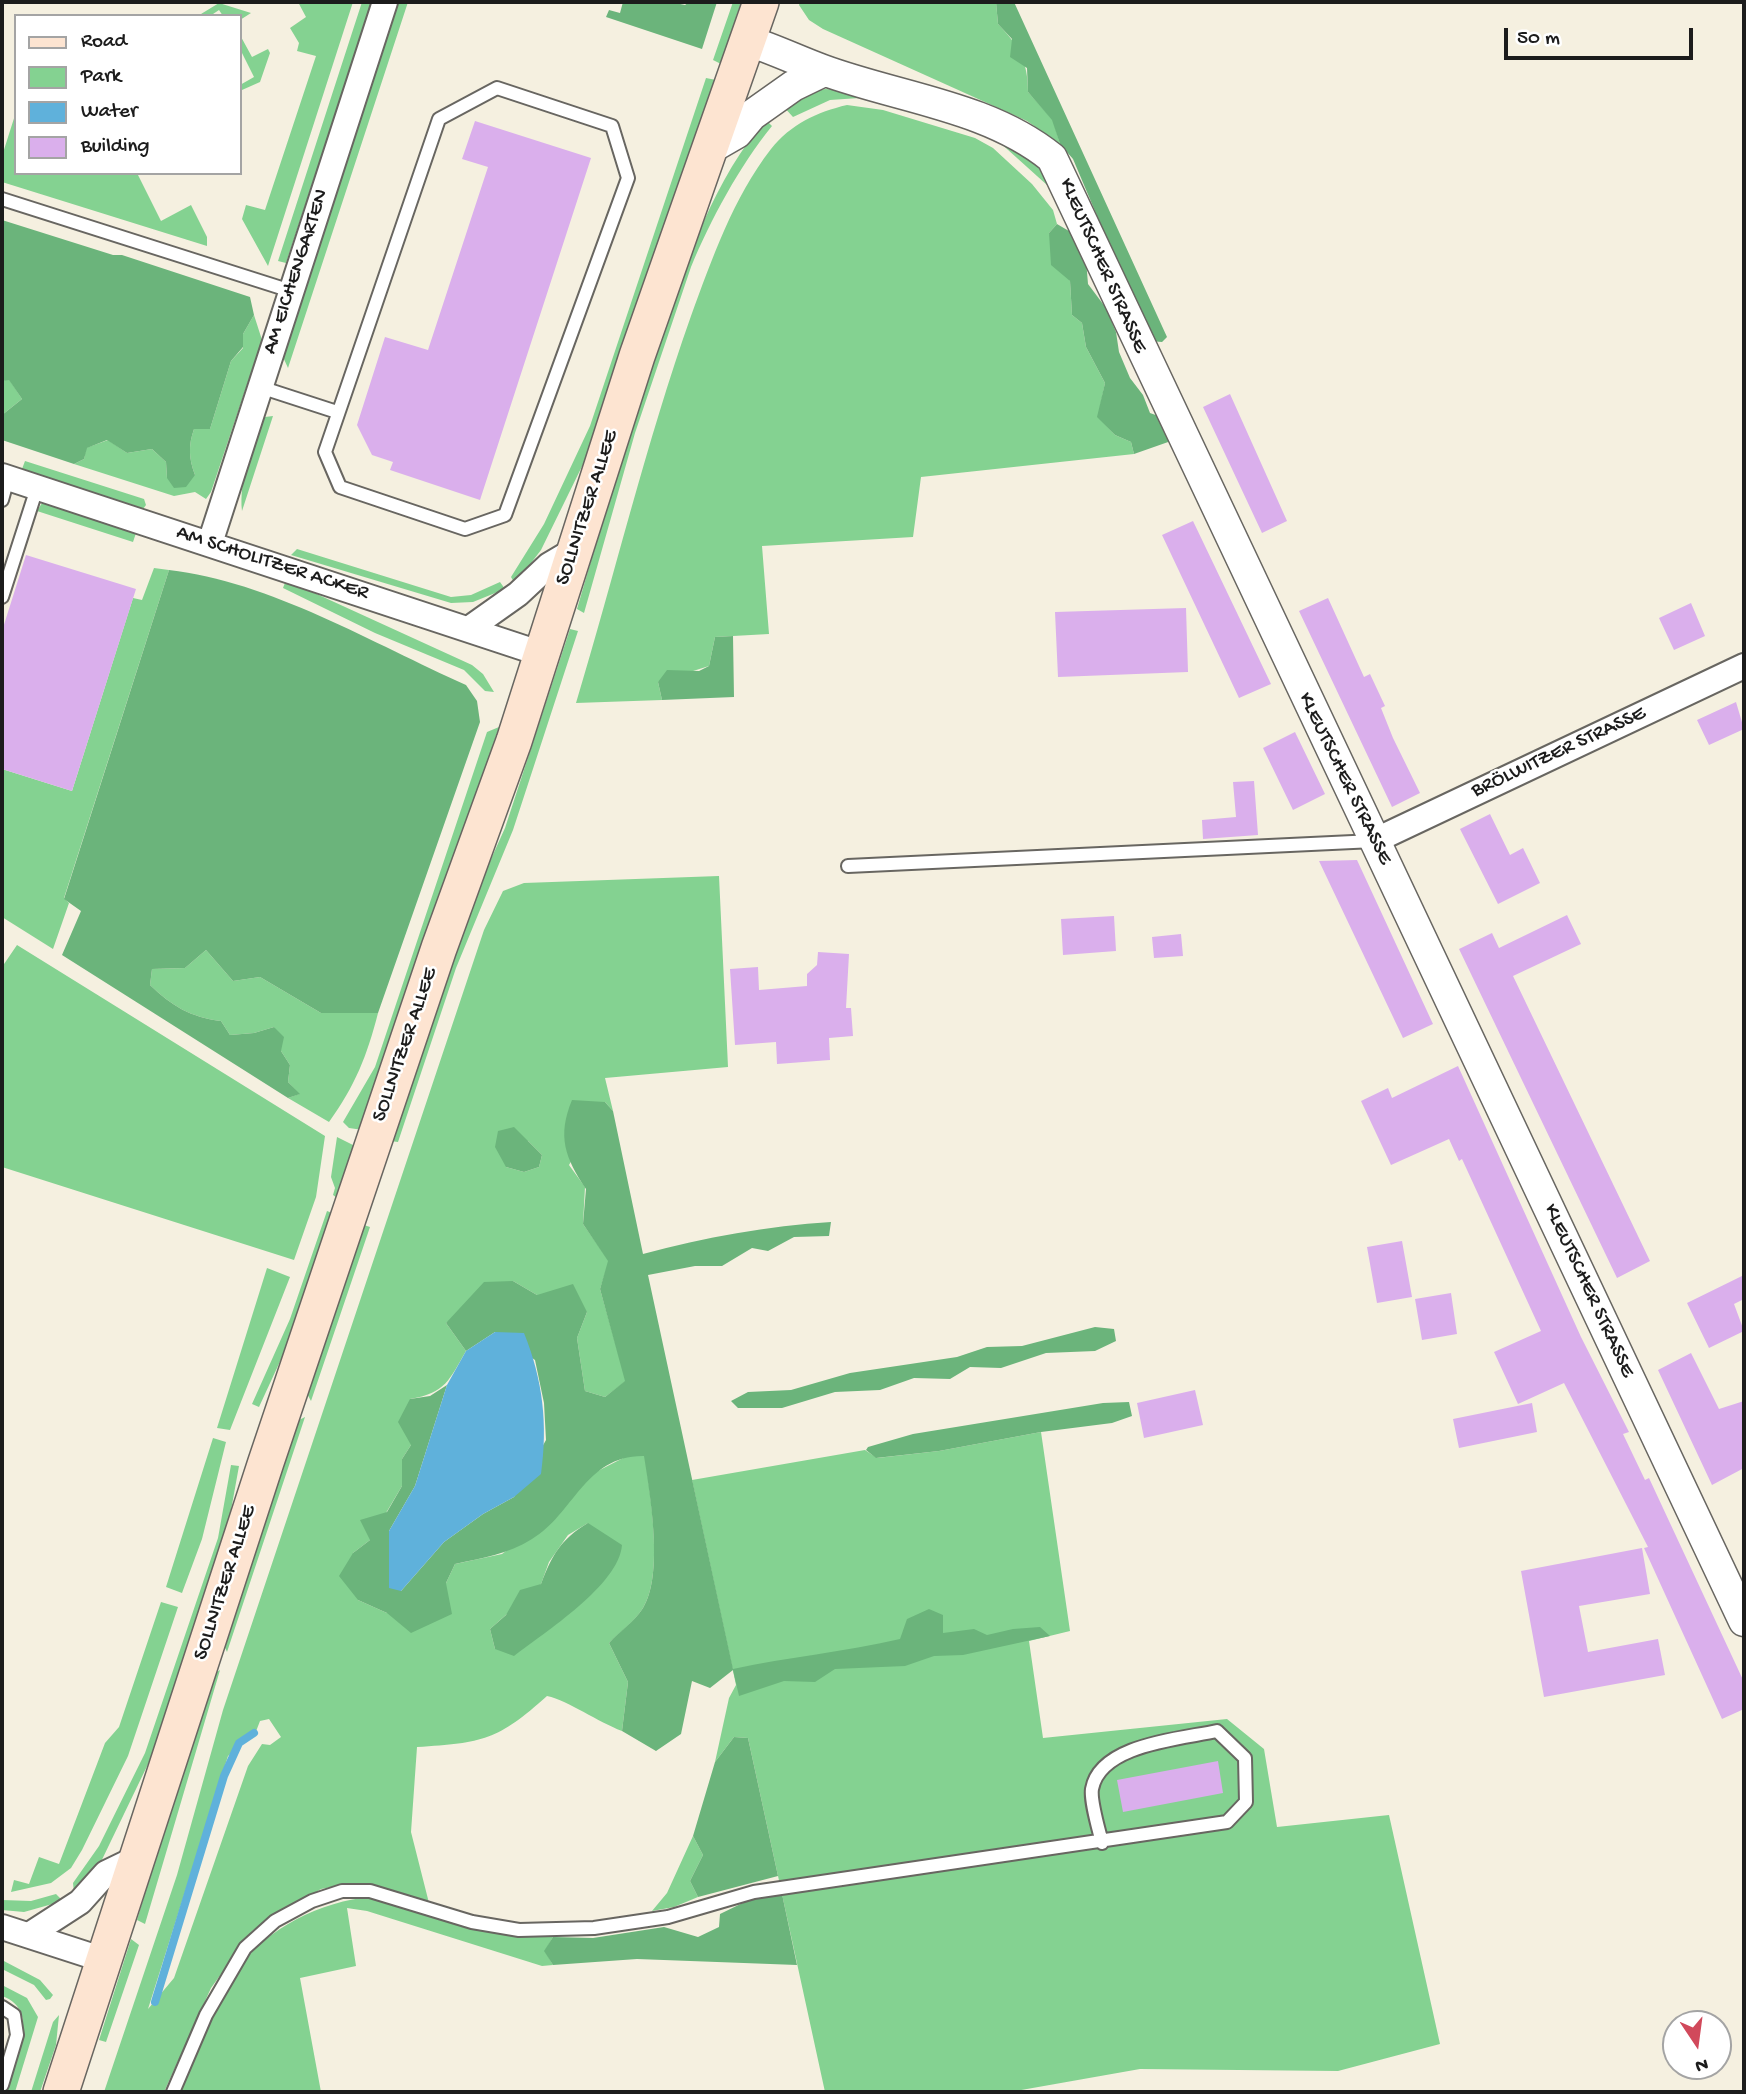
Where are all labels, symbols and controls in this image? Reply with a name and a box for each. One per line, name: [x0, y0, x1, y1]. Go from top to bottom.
legend: [14, 14, 242, 175]
scale bar: [1508, 14, 1697, 58]
text: 50 m: [1517, 27, 1560, 52]
text: Road: [81, 30, 127, 55]
text: Park: [81, 65, 121, 90]
text: Water: [81, 100, 137, 125]
text: Building: [81, 135, 150, 160]
street label: KLEUTSCHER STRASSE: [1052, 175, 1152, 357]
street label: AM EICHENGARTEN: [258, 186, 336, 358]
street label: SOLLNITZER ALLEE: [551, 427, 625, 589]
street label: AM SCHOLITZER ACKER: [173, 521, 371, 607]
street label: KLEUTSCHER STRASSE: [1291, 689, 1397, 869]
street label: BRÖLWITZER STRASSE: [1468, 702, 1650, 804]
street label: SOLLNITZER ALLEE: [368, 965, 444, 1125]
street label: KLEUTSCHER STRASSE: [1537, 1200, 1639, 1382]
street label: SOLLNITZER ALLEE: [189, 1502, 263, 1664]
north arrow: [1662, 2010, 1732, 2080]
text: N: [1693, 2051, 1710, 2077]

